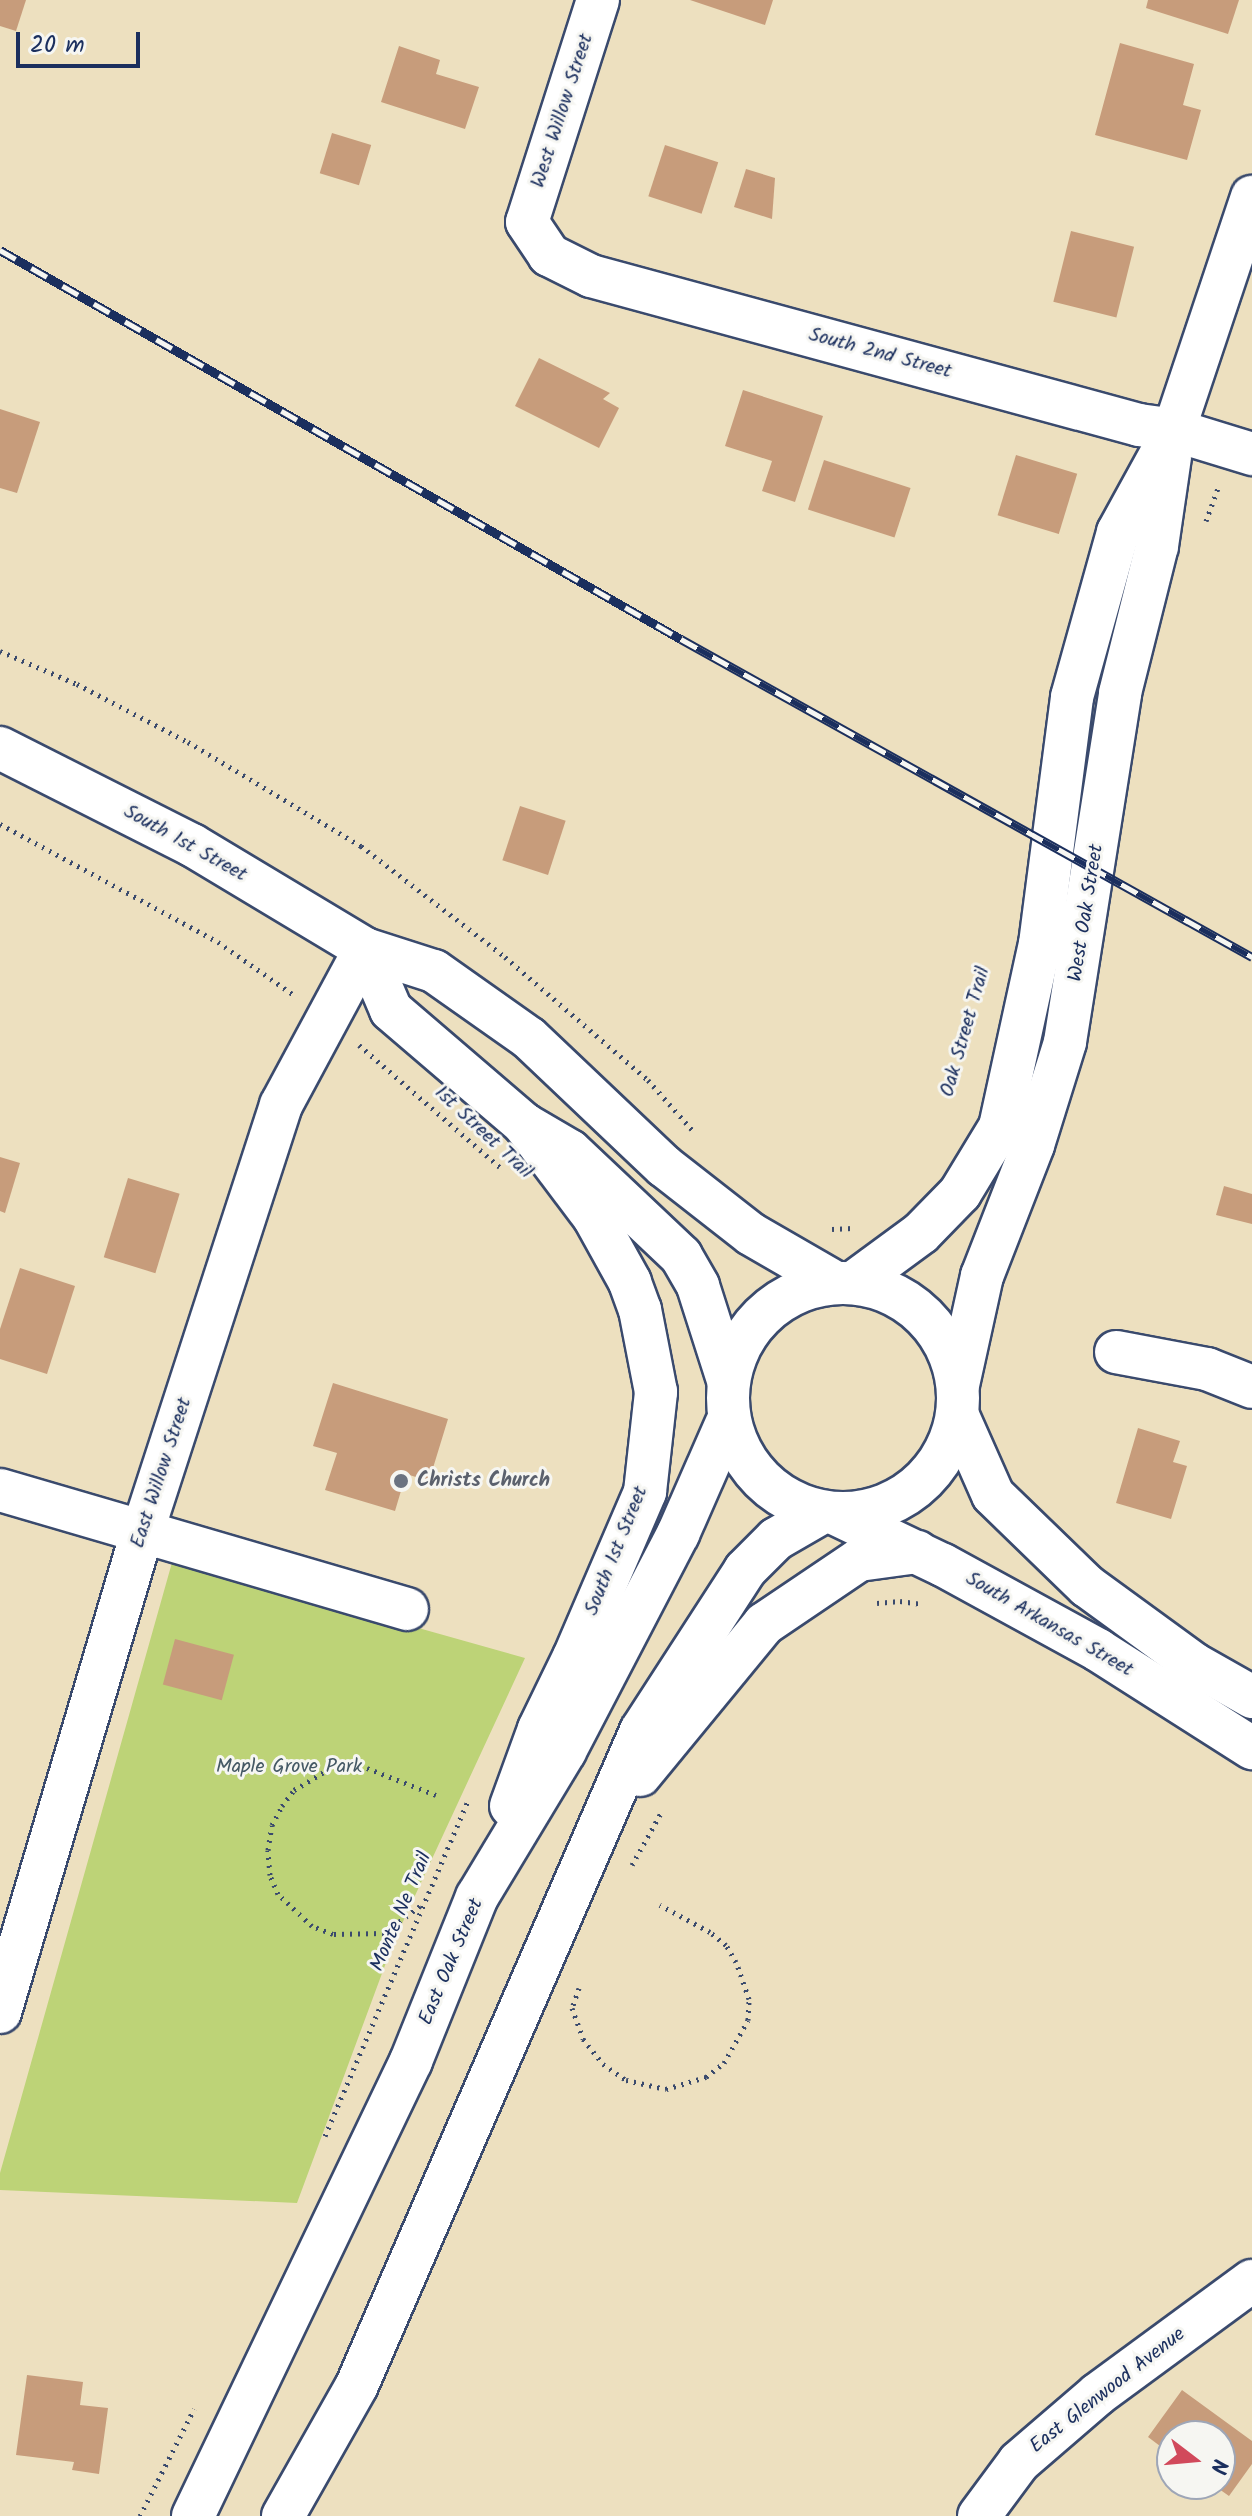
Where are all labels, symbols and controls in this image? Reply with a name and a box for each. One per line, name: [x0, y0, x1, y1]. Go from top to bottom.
scale bar: [20, 16, 144, 66]
text: 20 m: [30, 26, 85, 65]
street label: West Willow Street: [527, 31, 599, 191]
street label: South 2nd Street: [806, 323, 954, 385]
street label: South 1st Street: [119, 800, 251, 888]
street label: West Oak Street: [1064, 843, 1110, 983]
street label: Oak Street Trail: [936, 964, 996, 1100]
street label: 1st Street Trail: [429, 1081, 537, 1185]
street label: East Willow Street: [126, 1395, 198, 1551]
place label: Christs Church: [417, 1469, 550, 1493]
marker: Christs Church: [392, 1472, 410, 1490]
street label: South 1st Street: [580, 1483, 654, 1619]
street label: South Arkansas Street: [961, 1567, 1137, 1683]
park label: Maple Grove Park: [216, 1755, 362, 1779]
street label: Monte Ne Trail: [366, 1849, 438, 1975]
street label: East Oak Street: [415, 1895, 489, 2029]
street label: East Glenwood Avenue: [1026, 2323, 1190, 2459]
north arrow: [1156, 2420, 1236, 2500]
text: N: [1199, 2455, 1236, 2478]

